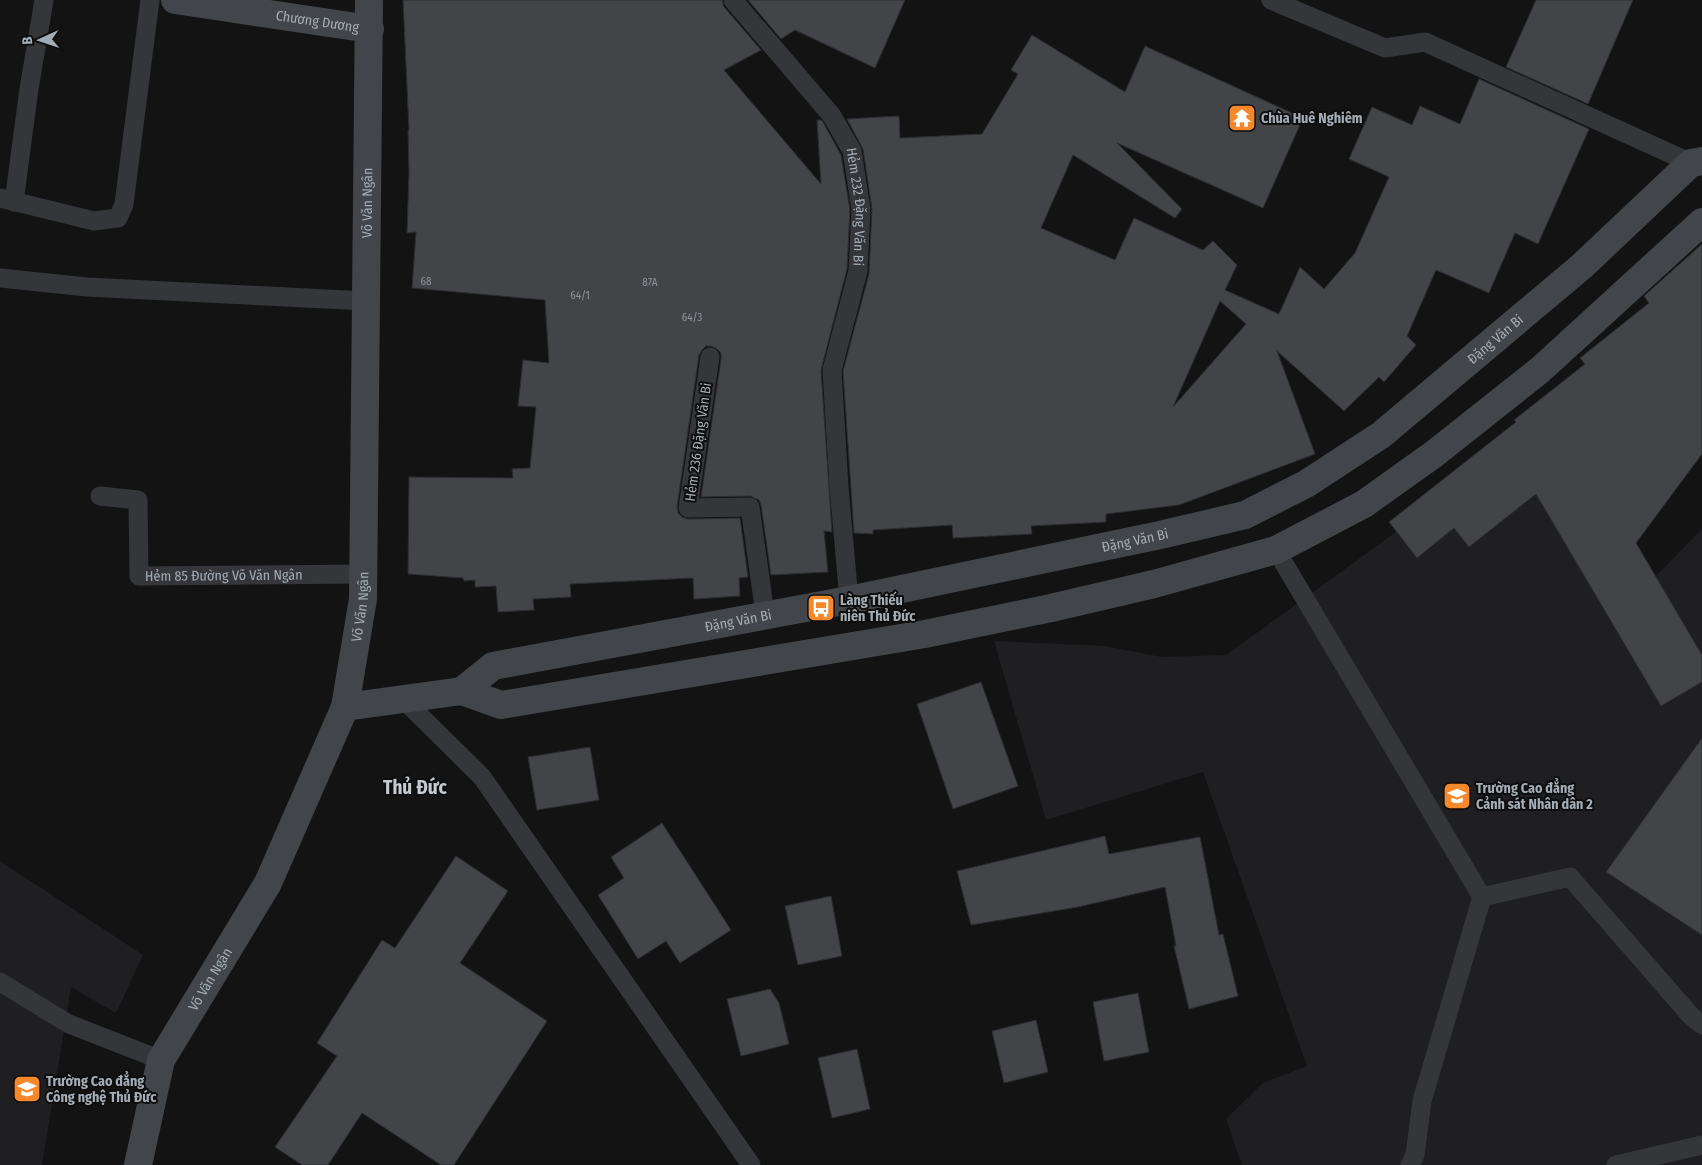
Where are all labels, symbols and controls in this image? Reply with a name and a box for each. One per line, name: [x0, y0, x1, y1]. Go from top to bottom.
street label: Chương Dương: [275, 7, 360, 36]
north arrow: [15, 15, 65, 65]
text: B: [19, 36, 36, 45]
temple icon: Chùa Huê Nghiêm: [1227, 103, 1257, 133]
place label: Chùa Huê Nghiêm: [1261, 110, 1363, 127]
street label: Hẻm 232 Đặng Văn Bi: [843, 146, 869, 266]
street label: Võ Văn Ngân: [359, 168, 376, 238]
house number: 68: [421, 275, 432, 288]
house number: 87A: [642, 276, 658, 289]
house number: 64/1: [570, 289, 590, 302]
house number: 64/3: [682, 311, 702, 324]
street label: Đặng Văn Bi: [1464, 311, 1527, 368]
street label: Hẻm 236 Đặng Văn Bi: [682, 382, 715, 503]
street label: Đặng Văn Bi: [1100, 525, 1170, 556]
street label: Hẻm 85 Đường Võ Văn Ngân: [145, 567, 303, 585]
street label: Võ Văn Ngân: [348, 571, 372, 643]
place label: Làng Thiếu niên Thủ Đức: [840, 591, 916, 625]
bus stop icon: Làng Thiếu niên Thủ Đức: [806, 593, 836, 623]
street label: Đặng Văn Bi: [703, 607, 773, 636]
district label: Thủ Đức: [383, 776, 448, 799]
place label: Trường Cao đẳng Cảnh sát Nhân dân 2: [1476, 778, 1593, 813]
school or university icon: Trường Cao đẳng Cảnh sát Nhân dân 2: [1442, 781, 1472, 811]
street label: Võ Văn Ngân: [185, 945, 236, 1014]
place label: Trường Cao đẳng Công nghệ Thủ Đức: [46, 1071, 157, 1106]
school or university icon: Trường Cao đẳng Công nghệ Thủ Đức: [12, 1074, 42, 1104]

